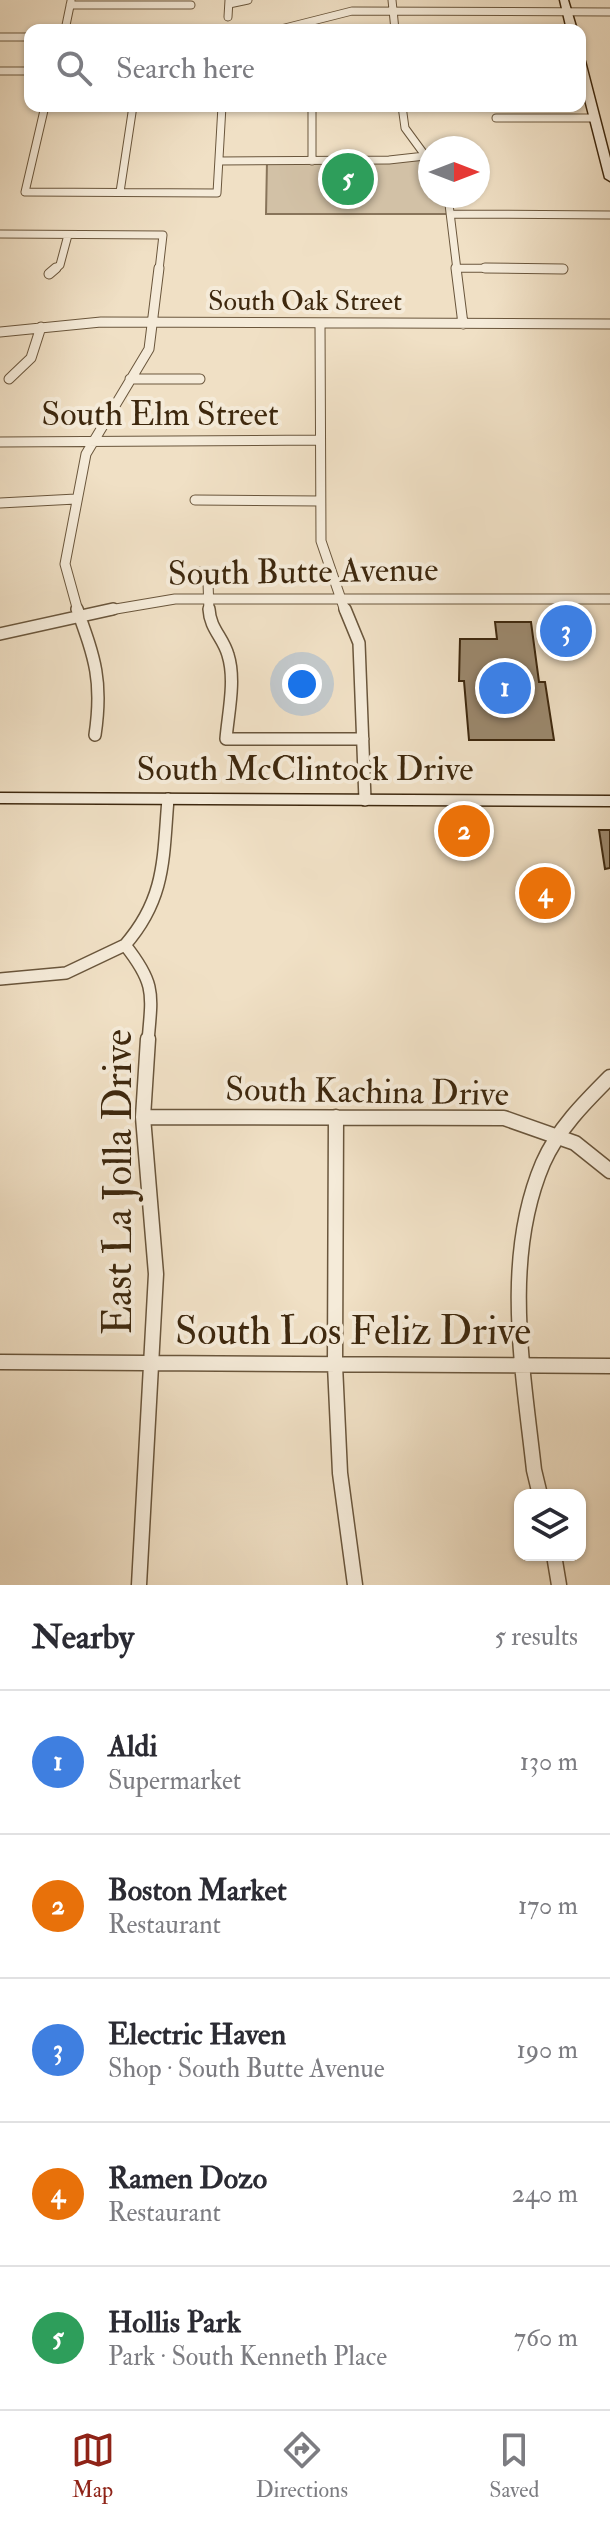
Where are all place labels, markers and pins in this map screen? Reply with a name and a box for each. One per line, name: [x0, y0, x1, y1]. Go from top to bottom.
pin: 5: [322, 149, 374, 209]
pin: 3: [540, 601, 592, 661]
pin: 1: [479, 658, 531, 718]
pin: 2: [438, 801, 490, 861]
pin: 4: [519, 863, 571, 923]

